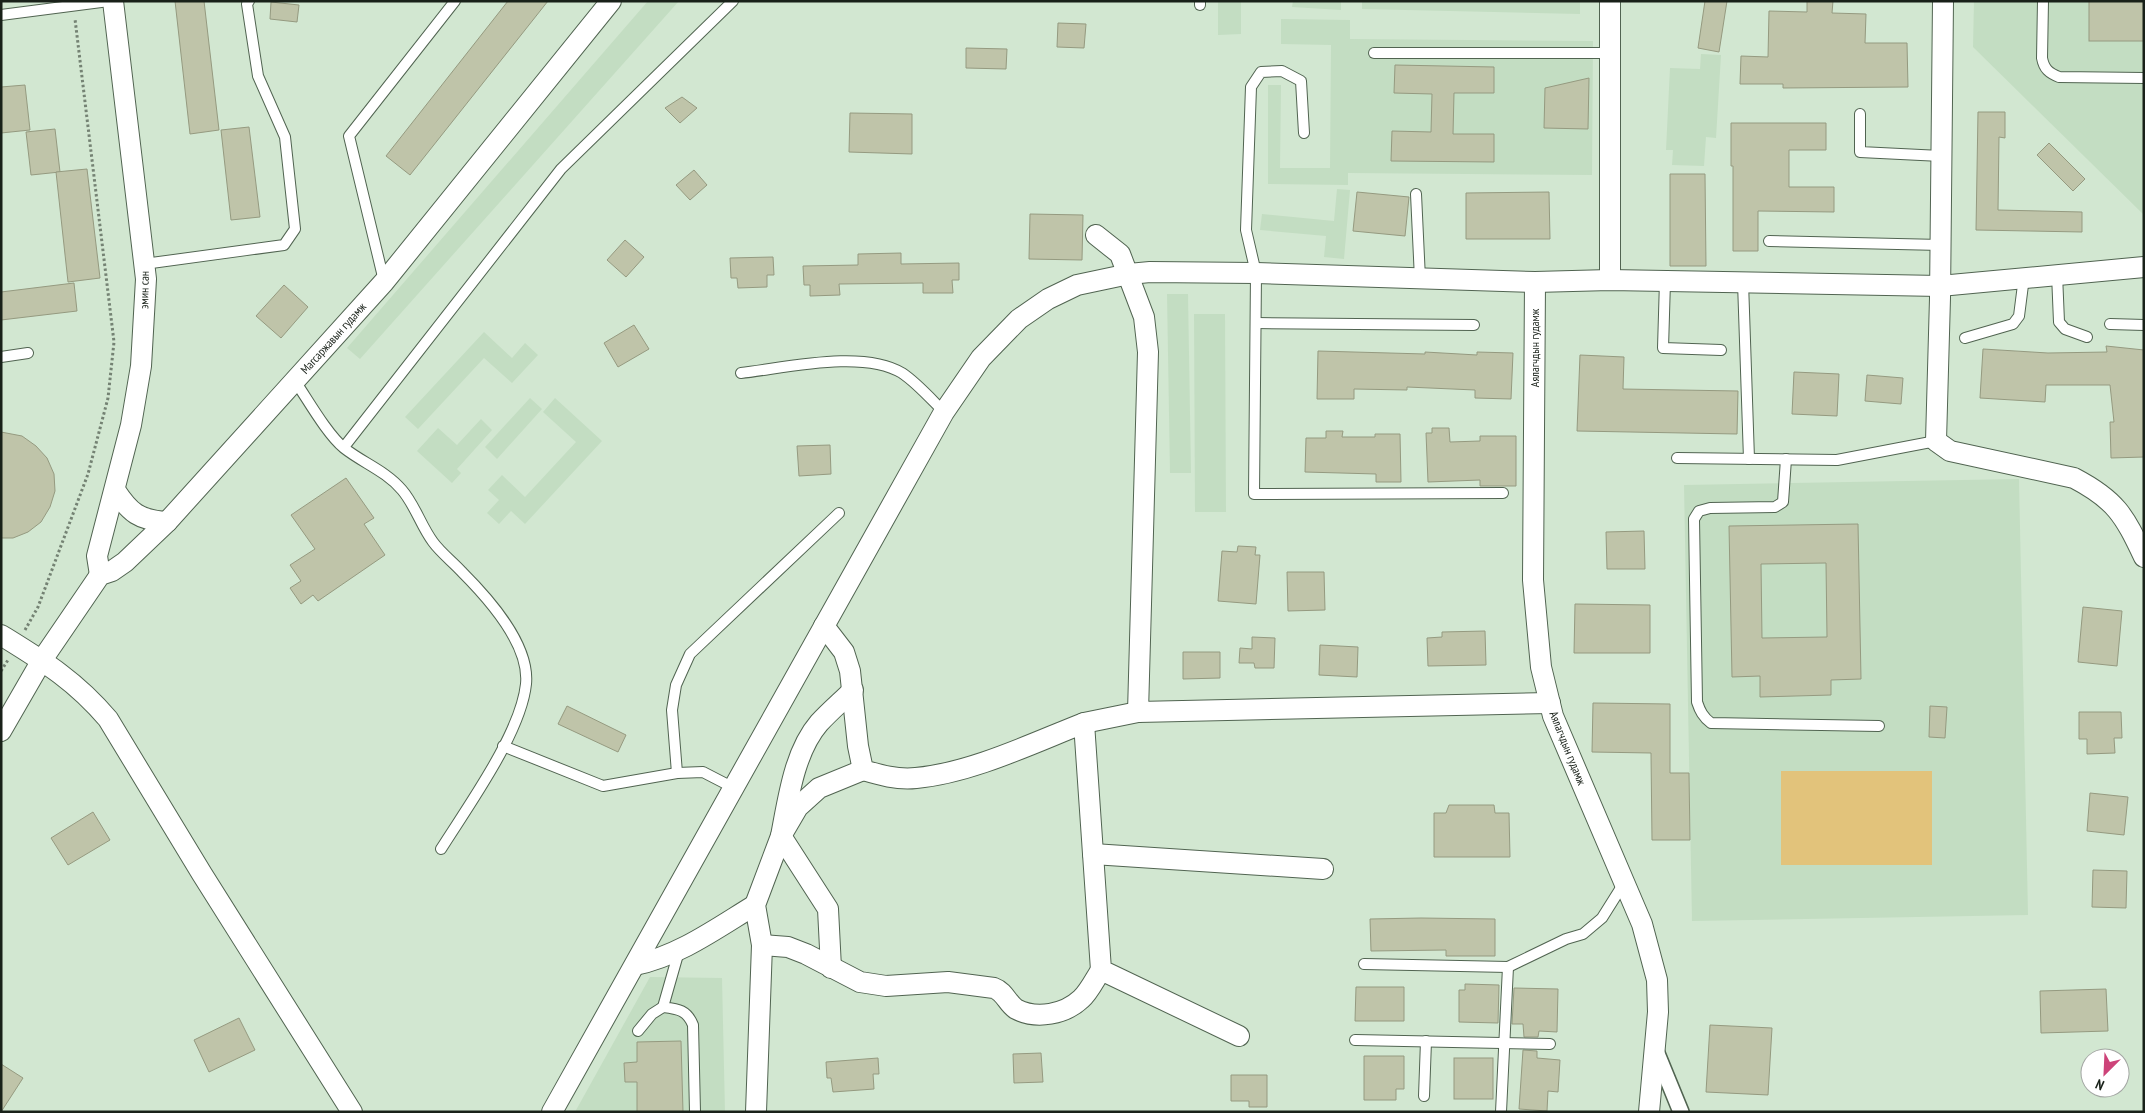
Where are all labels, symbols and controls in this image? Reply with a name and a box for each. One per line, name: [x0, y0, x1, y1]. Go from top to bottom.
street label: эмин сан: [136, 271, 152, 309]
street label: Магсаржавын гудамж: [297, 299, 369, 377]
street label: Аялагчдын гудамж: [1527, 308, 1542, 387]
street label: Аялагчдын гудамж: [1546, 709, 1590, 788]
north arrow: [2080, 1048, 2130, 1098]
text: N: [2093, 1075, 2107, 1095]

